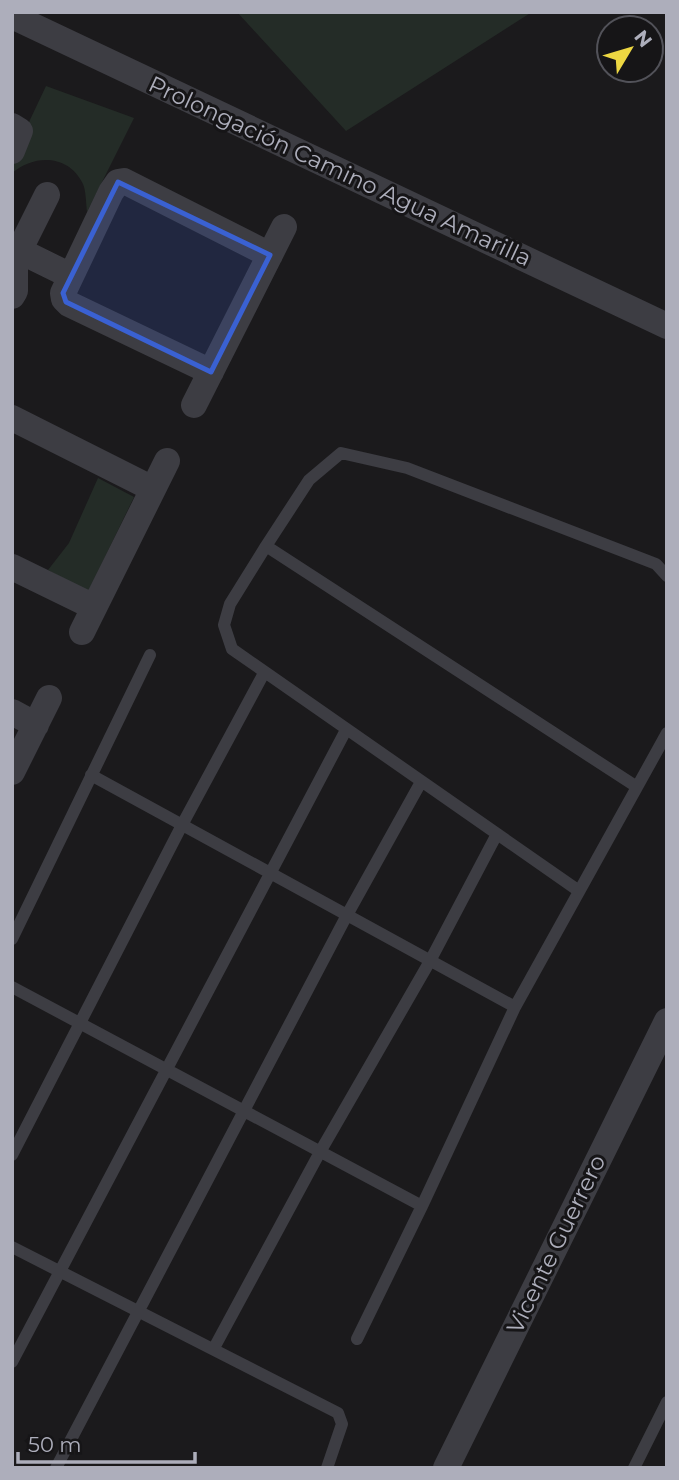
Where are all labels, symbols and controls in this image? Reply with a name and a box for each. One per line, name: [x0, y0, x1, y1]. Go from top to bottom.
north arrow: [595, 14, 665, 84]
text: N: [629, 26, 657, 52]
street label: Prolongación Camino Agua Amarilla: [144, 70, 536, 272]
street label: Vicente Guerrero: [501, 1150, 611, 1338]
scale bar: [18, 1420, 194, 1464]
text: 50 m: [28, 1432, 82, 1457]

